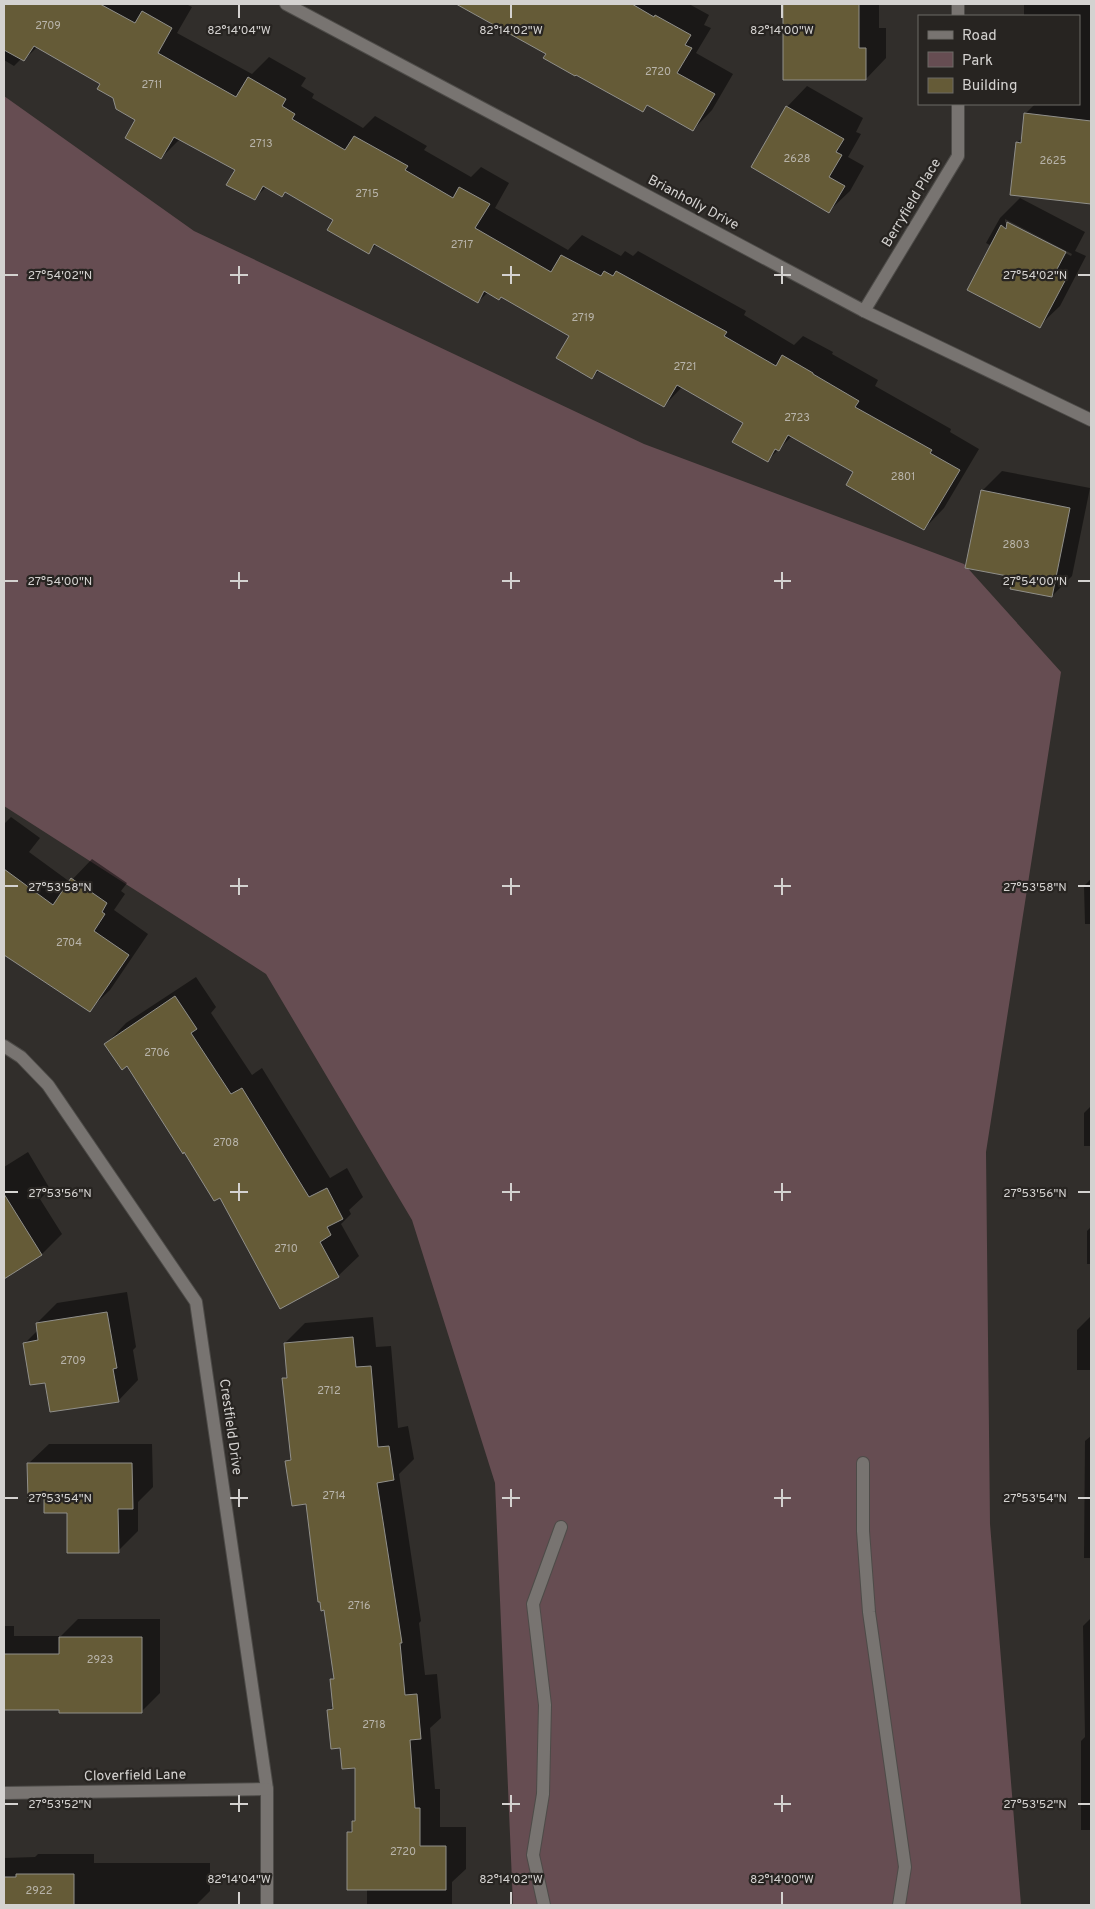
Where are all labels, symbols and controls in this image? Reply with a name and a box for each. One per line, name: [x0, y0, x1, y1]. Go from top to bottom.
legend: [918, 15, 1080, 105]
house number: 2709: [35, 19, 61, 33]
text: 82°14'04"W: [207, 23, 271, 39]
text: 82°14'02"W: [479, 23, 543, 39]
text: 82°14'00"W: [750, 23, 814, 39]
text: Road: [962, 27, 997, 46]
text: Park: [962, 52, 993, 71]
house number: 2720: [645, 65, 671, 79]
text: Building: [962, 77, 1017, 96]
house number: 2711: [142, 78, 162, 92]
house number: 2713: [249, 137, 273, 151]
house number: 2628: [784, 152, 810, 166]
house number: 2625: [1040, 154, 1067, 168]
street label: Berryfield Place: [879, 155, 945, 251]
street label: Brianholly Drive: [645, 172, 741, 234]
house number: 2715: [355, 187, 379, 201]
house number: 2717: [451, 238, 473, 252]
text: 27°54'02"N: [28, 268, 92, 284]
text: 27°54'02"N: [1003, 268, 1067, 284]
house number: 2719: [571, 311, 595, 325]
house number: 2721: [673, 360, 697, 374]
house number: 2723: [784, 411, 810, 425]
house number: 2801: [891, 470, 915, 484]
house number: 2803: [1002, 538, 1030, 552]
text: 27°54'00"N: [28, 574, 92, 590]
text: 27°54'00"N: [1003, 574, 1067, 590]
text: 27°53'58"N: [28, 880, 92, 896]
text: 27°53'58"N: [1003, 880, 1067, 896]
house number: 2704: [56, 936, 82, 950]
house number: 2706: [144, 1046, 170, 1060]
house number: 2708: [213, 1136, 239, 1150]
text: 27°53'56"N: [28, 1186, 92, 1202]
text: 27°53'56"N: [1003, 1186, 1067, 1202]
house number: 2710: [274, 1242, 298, 1256]
house number: 2709: [60, 1354, 86, 1368]
street label: Crestfield Drive: [215, 1378, 245, 1476]
house number: 2712: [317, 1384, 341, 1398]
house number: 2714: [322, 1489, 346, 1503]
text: 27°53'54"N: [28, 1491, 92, 1507]
text: 27°53'54"N: [1003, 1491, 1067, 1507]
house number: 2716: [347, 1599, 371, 1613]
house number: 2923: [87, 1653, 113, 1667]
house number: 2718: [362, 1718, 386, 1732]
street label: Cloverfield Lane: [84, 1767, 186, 1785]
text: 27°53'52"N: [28, 1797, 92, 1813]
text: 27°53'52"N: [1003, 1797, 1067, 1813]
house number: 2720: [390, 1845, 416, 1859]
text: 82°14'04"W: [207, 1872, 271, 1888]
text: 82°14'02"W: [479, 1872, 543, 1888]
text: 82°14'00"W: [750, 1872, 814, 1888]
house number: 2922: [26, 1884, 52, 1898]

